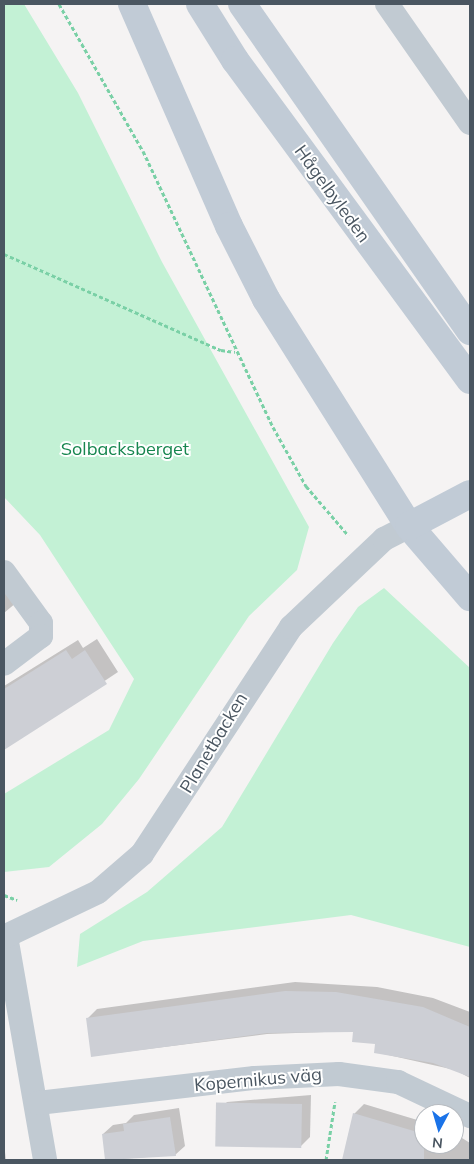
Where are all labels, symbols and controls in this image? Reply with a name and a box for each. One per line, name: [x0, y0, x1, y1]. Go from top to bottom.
street label: Hågelbyleden: [289, 141, 375, 247]
park label: Solbacksberget: [61, 438, 189, 460]
street label: Planetbacken: [176, 689, 252, 797]
street label: Kopernikus väg: [193, 1064, 323, 1096]
north arrow: [414, 1104, 464, 1154]
text: N: [431, 1133, 444, 1152]

